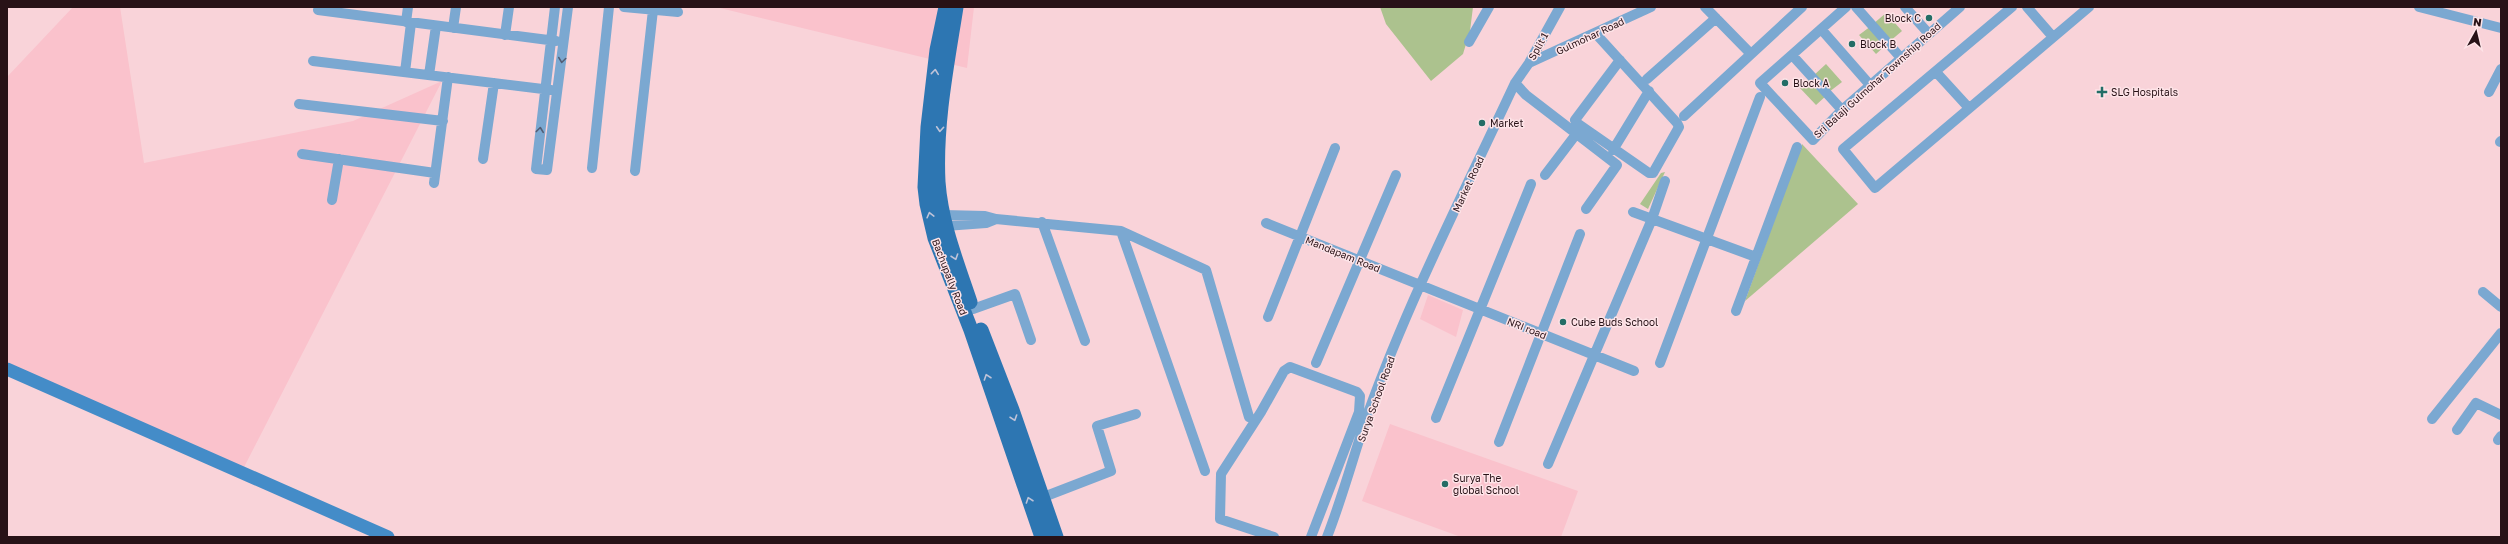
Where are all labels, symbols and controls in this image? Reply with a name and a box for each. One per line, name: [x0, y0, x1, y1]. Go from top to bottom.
place label: Block C: [1885, 12, 1921, 24]
north arrow: [2456, 12, 2496, 52]
marker: Block C: [1924, 13, 1934, 23]
street label: Gulmohar Road: [1554, 15, 1626, 57]
text: N: [2472, 15, 2483, 29]
street label: Sri Balaji Gulmohar Township Road: [1811, 20, 1943, 140]
street label: Split 1: [1526, 30, 1551, 62]
place label: Block B: [1860, 38, 1896, 50]
marker: Block B: [1847, 39, 1857, 49]
one-way arrow: [558, 56, 567, 63]
one-way arrow: [930, 69, 939, 75]
place label: Block A: [1793, 77, 1829, 89]
marker: Block A: [1780, 78, 1790, 88]
marker: SLG Hospitals: [2096, 86, 2108, 98]
place label: SLG Hospitals: [2111, 86, 2178, 98]
place label: Market: [1490, 117, 1523, 129]
marker: Market: [1477, 118, 1487, 128]
one-way arrow: [935, 126, 944, 132]
one-way arrow: [536, 127, 545, 133]
street label: Market Road: [1450, 154, 1486, 214]
one-way arrow: [926, 212, 934, 218]
street label: Mandapam Road: [1304, 233, 1382, 275]
street label: Bachupally Road: [930, 237, 970, 317]
one-way arrow: [950, 253, 958, 260]
street label: NRI road: [1505, 315, 1549, 341]
place label: Cube Buds School: [1571, 316, 1658, 328]
marker: Cube Buds School: [1558, 317, 1568, 327]
street label: Surya School Road: [1355, 355, 1397, 443]
one-way arrow: [983, 374, 991, 381]
one-way arrow: [1010, 414, 1018, 421]
place label: Surya The global School: [1453, 472, 1519, 496]
marker: Surya The global School: [1440, 479, 1450, 489]
one-way arrow: [1026, 497, 1034, 504]

